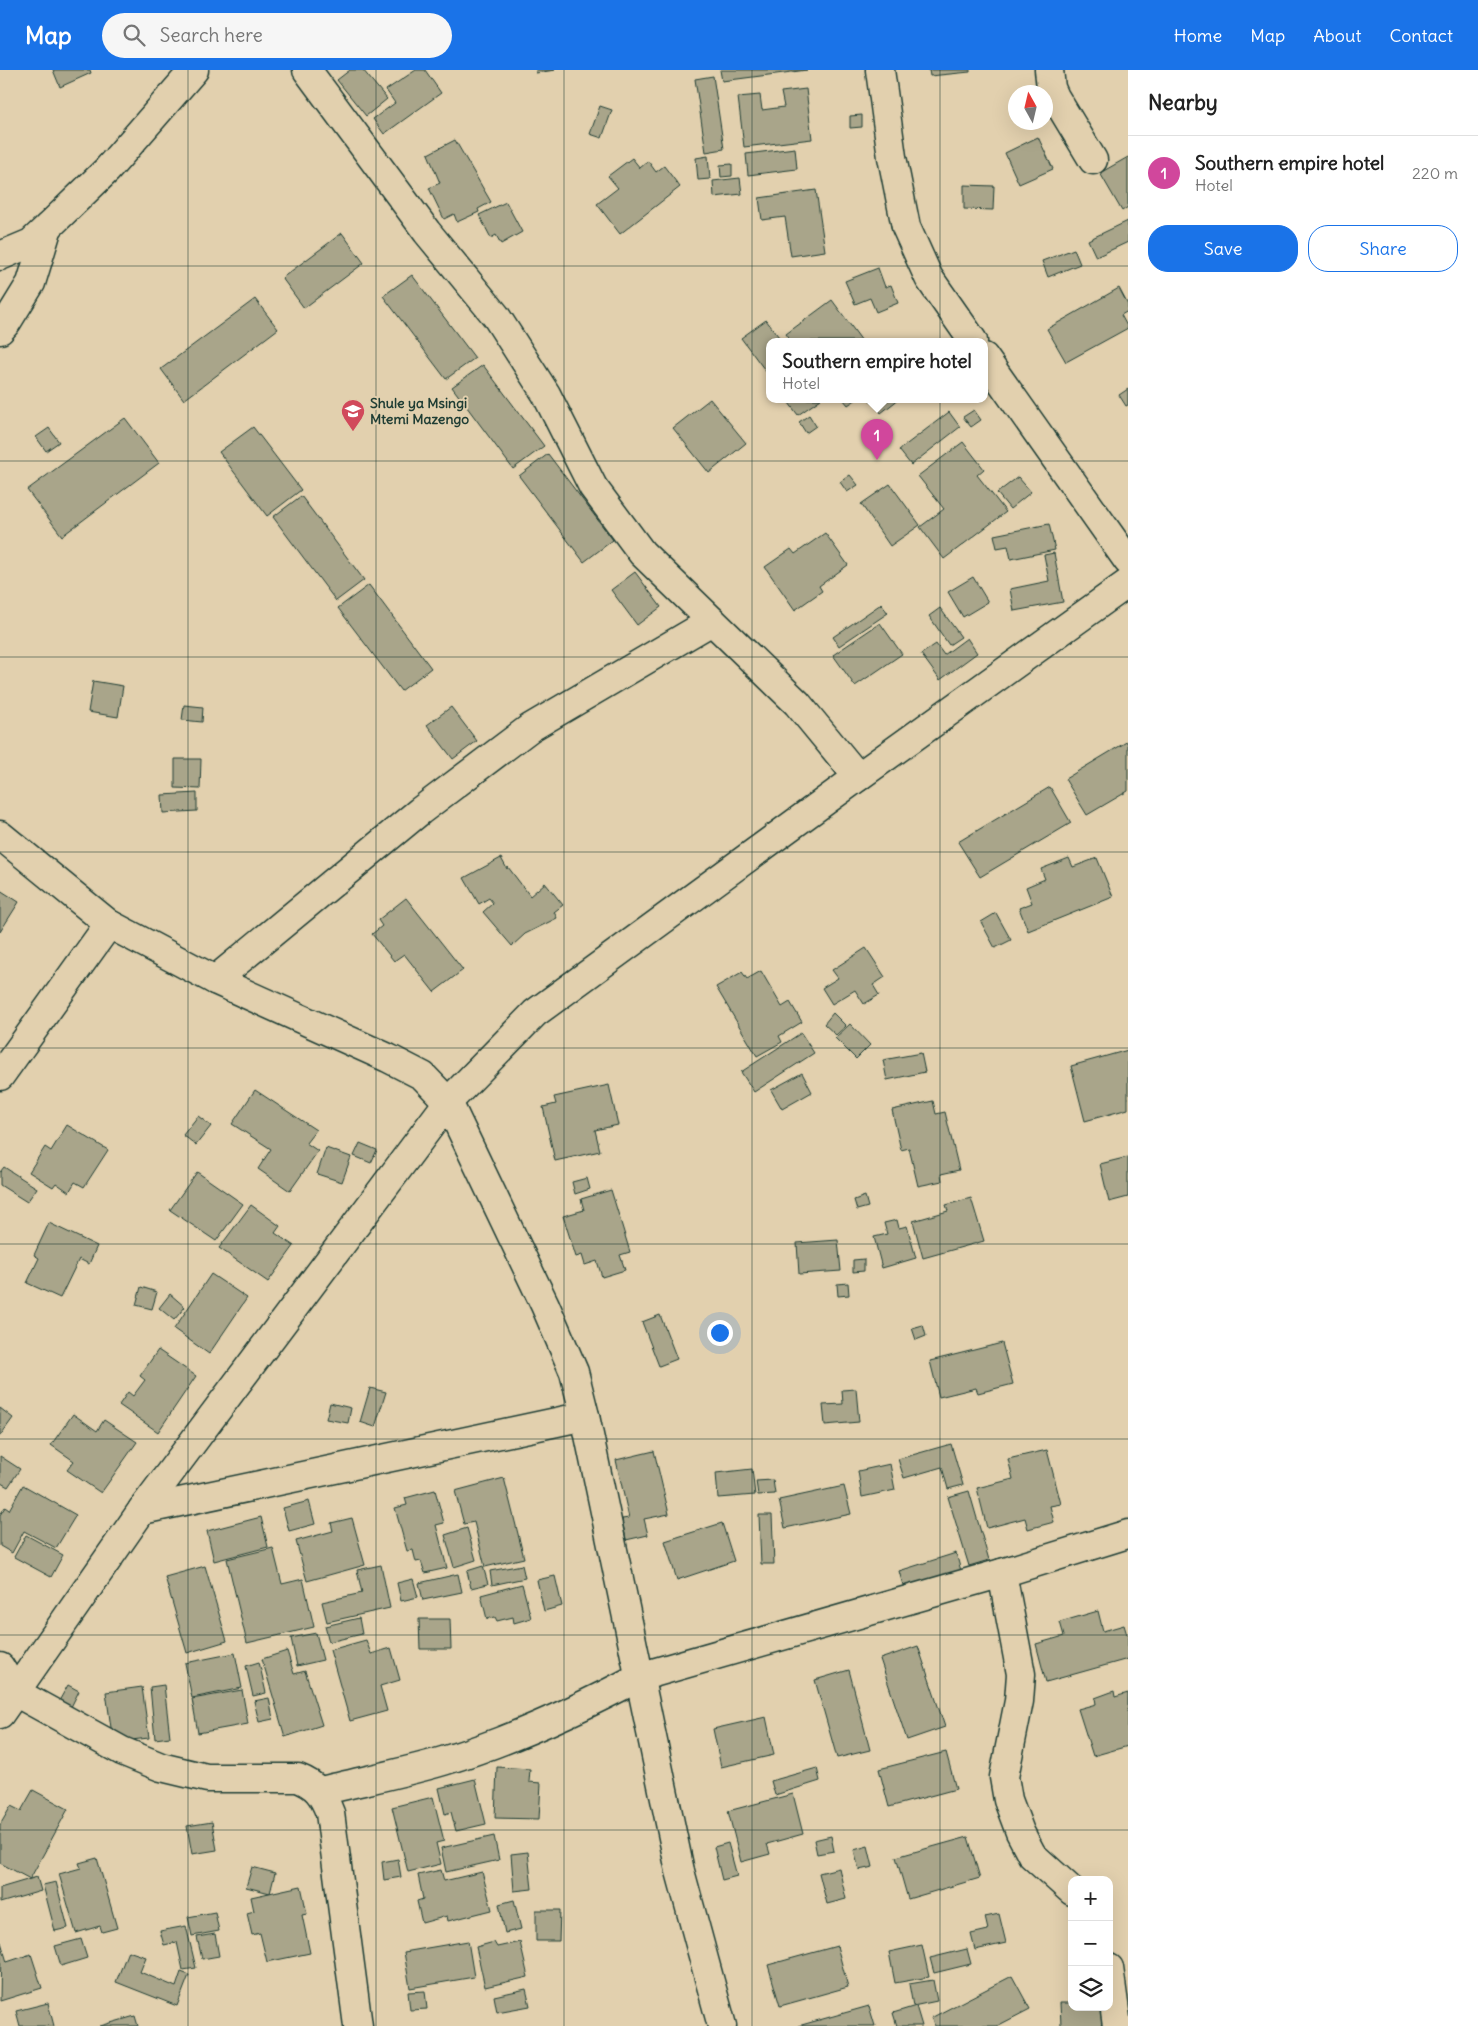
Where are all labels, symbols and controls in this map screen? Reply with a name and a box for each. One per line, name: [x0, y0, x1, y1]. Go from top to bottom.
search box: [102, 13, 452, 58]
text: Map: [25, 20, 72, 50]
icon: search: [120, 21, 148, 49]
text: Search here: [160, 23, 263, 47]
text: Home: [1174, 24, 1222, 47]
text: Map: [1250, 24, 1285, 47]
text: About: [1313, 24, 1361, 47]
text: Contact: [1389, 24, 1453, 47]
north arrow: [1008, 85, 1053, 130]
text: Nearby: [1148, 89, 1218, 116]
text: Southern empire hotel: [1195, 151, 1384, 175]
text: 1: [1161, 163, 1167, 183]
text: 220 m: [1412, 163, 1458, 183]
text: Hotel: [1195, 175, 1233, 195]
button: Save: [1148, 225, 1298, 272]
button: Share: [1308, 225, 1458, 272]
popup: [766, 338, 988, 403]
text: Southern empire hotel: [782, 349, 972, 373]
text: Hotel: [782, 373, 820, 393]
place label: Shule ya Msingi Mtemi Mazengo: [370, 394, 469, 428]
school or university icon: Shule ya Msingi Mtemi Mazengo: [340, 398, 366, 432]
pin: 1: [861, 419, 893, 460]
your location: [707, 1320, 733, 1346]
map controls: [1068, 1876, 1113, 2011]
button: +: [1068, 1876, 1113, 1921]
button: −: [1068, 1921, 1113, 1966]
button: layers: [1068, 1966, 1113, 2011]

